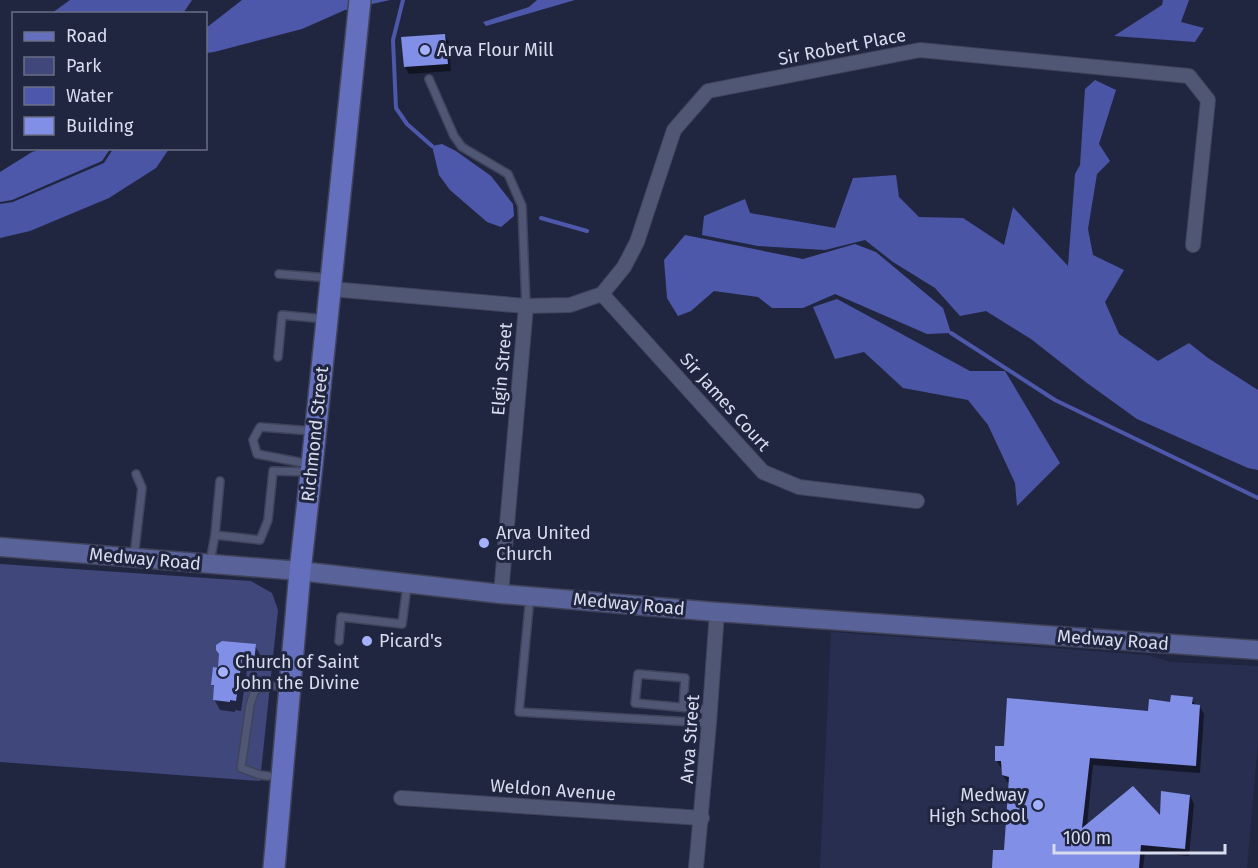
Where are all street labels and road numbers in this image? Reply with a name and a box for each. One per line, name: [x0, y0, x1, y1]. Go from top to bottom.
street label: Sir Robert Place: [776, 24, 908, 70]
street label: Elgin Street: [487, 321, 517, 416]
street label: Sir James Court: [675, 348, 775, 456]
street label: Richmond Street: [297, 365, 333, 503]
street label: Medway Road: [88, 543, 202, 575]
street label: Medway Road: [572, 588, 686, 620]
street label: Medway Road: [1056, 625, 1170, 655]
street label: Arva Street: [676, 693, 704, 784]
street label: Weldon Avenue: [489, 775, 617, 805]

